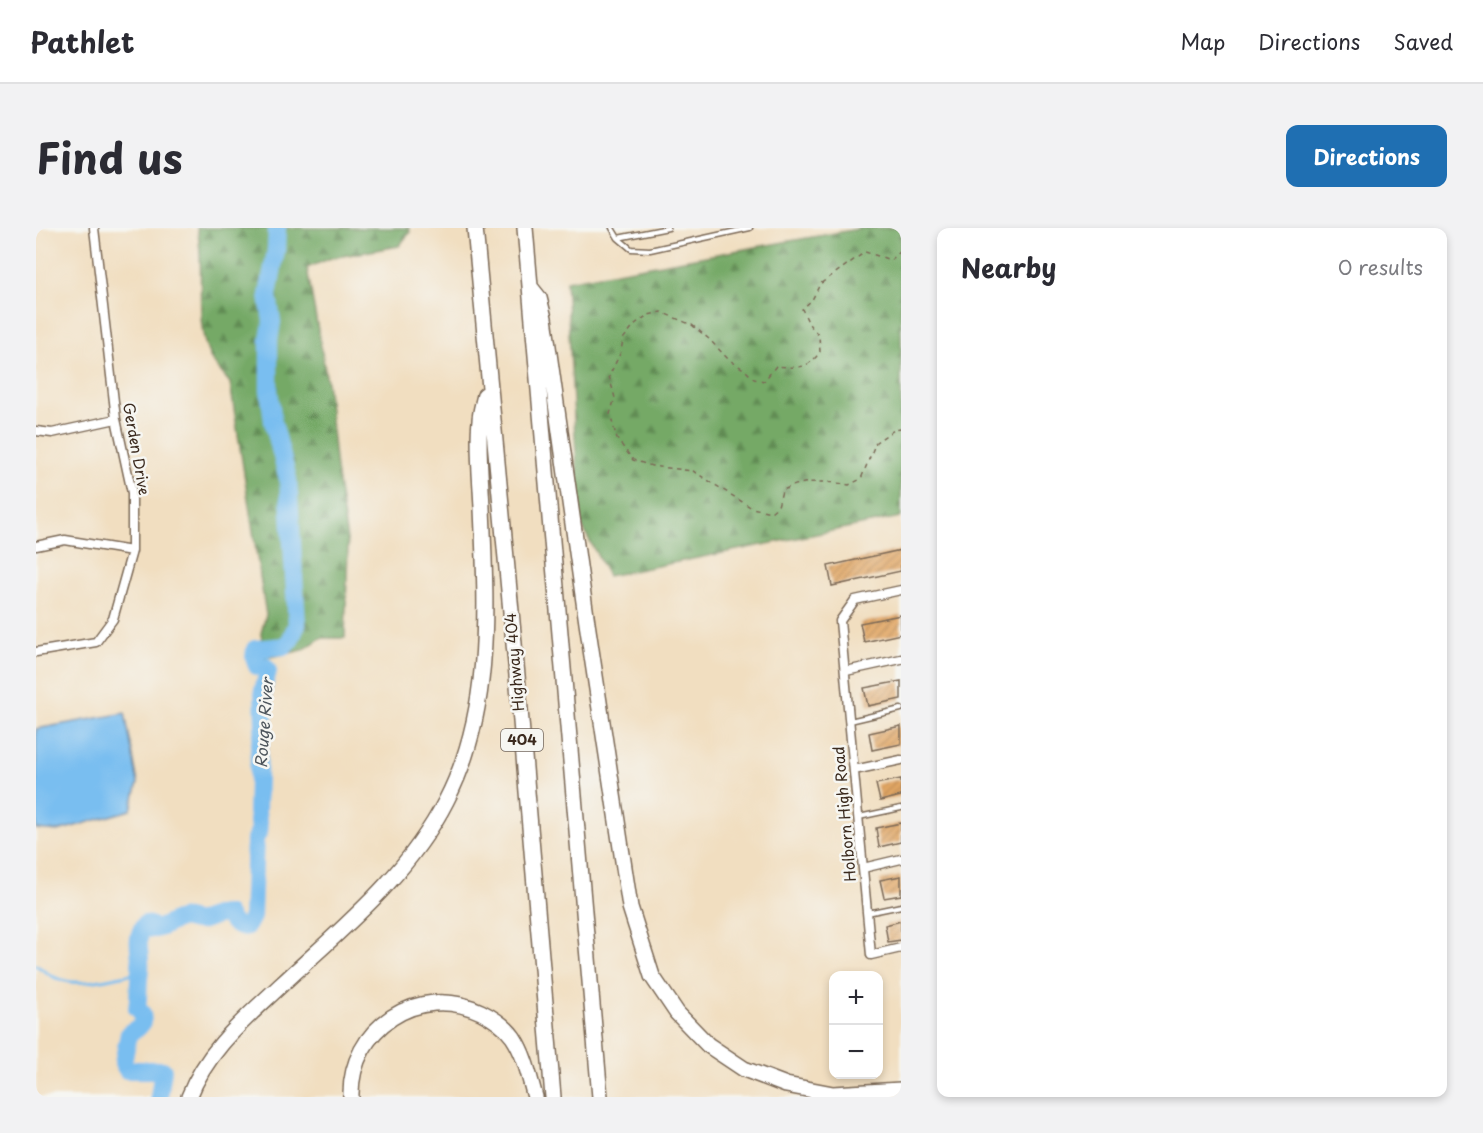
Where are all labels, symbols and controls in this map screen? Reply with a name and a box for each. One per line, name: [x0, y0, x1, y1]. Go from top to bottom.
text: Pathlet: [30, 20, 134, 63]
text: Map: [1180, 25, 1225, 57]
text: Directions: [1258, 25, 1360, 57]
text: Saved: [1393, 25, 1453, 57]
text: Find us: [36, 125, 183, 188]
button: Directions: [1286, 125, 1447, 187]
text: Nearby: [961, 248, 1056, 287]
text: 0 results: [1338, 252, 1423, 282]
street label: Gerden Drive: [118, 401, 157, 497]
street label: Highway 404: [498, 612, 529, 712]
water label: Rouge River: [248, 675, 278, 769]
road number: 404: [501, 729, 543, 751]
street label: Holborn High Road: [826, 745, 861, 883]
map controls: [829, 971, 883, 1079]
button: +: [829, 971, 883, 1025]
button: −: [829, 1025, 883, 1079]

